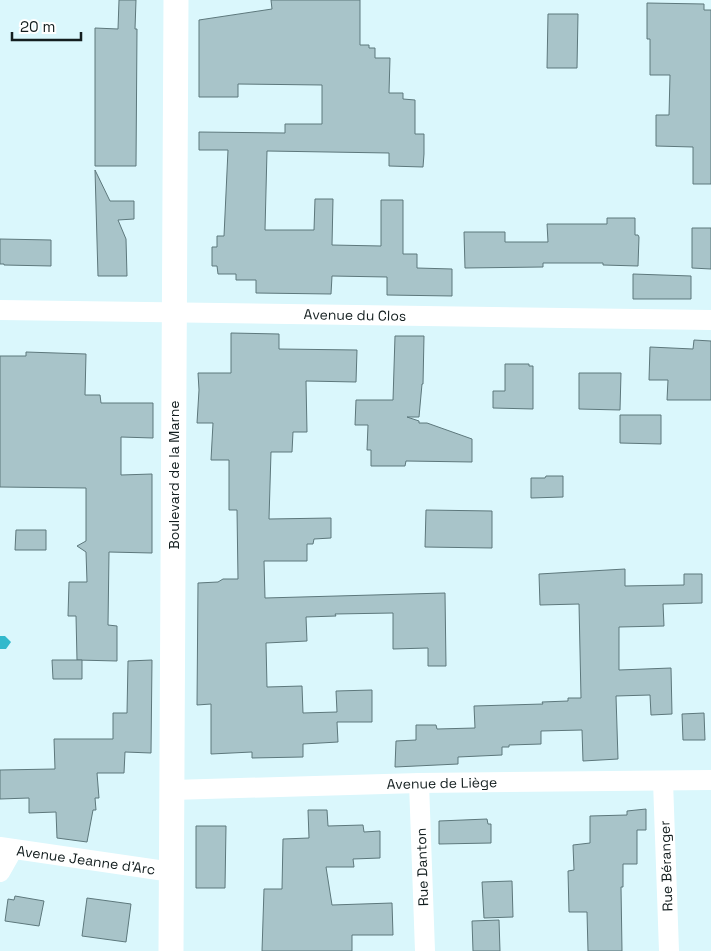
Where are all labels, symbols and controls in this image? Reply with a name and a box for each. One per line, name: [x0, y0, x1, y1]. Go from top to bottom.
scale bar: [12, 10, 81, 42]
text: 20 m: [20, 17, 55, 36]
street label: Avenue du Clos: [304, 305, 406, 325]
street label: Boulevard de la Marne: [165, 400, 183, 550]
street label: Avenue de Liège: [387, 773, 497, 793]
street label: Rue Béranger: [655, 820, 677, 912]
street label: Rue Danton: [412, 827, 432, 907]
street label: Avenue Jeanne d'Arc: [15, 841, 157, 879]

